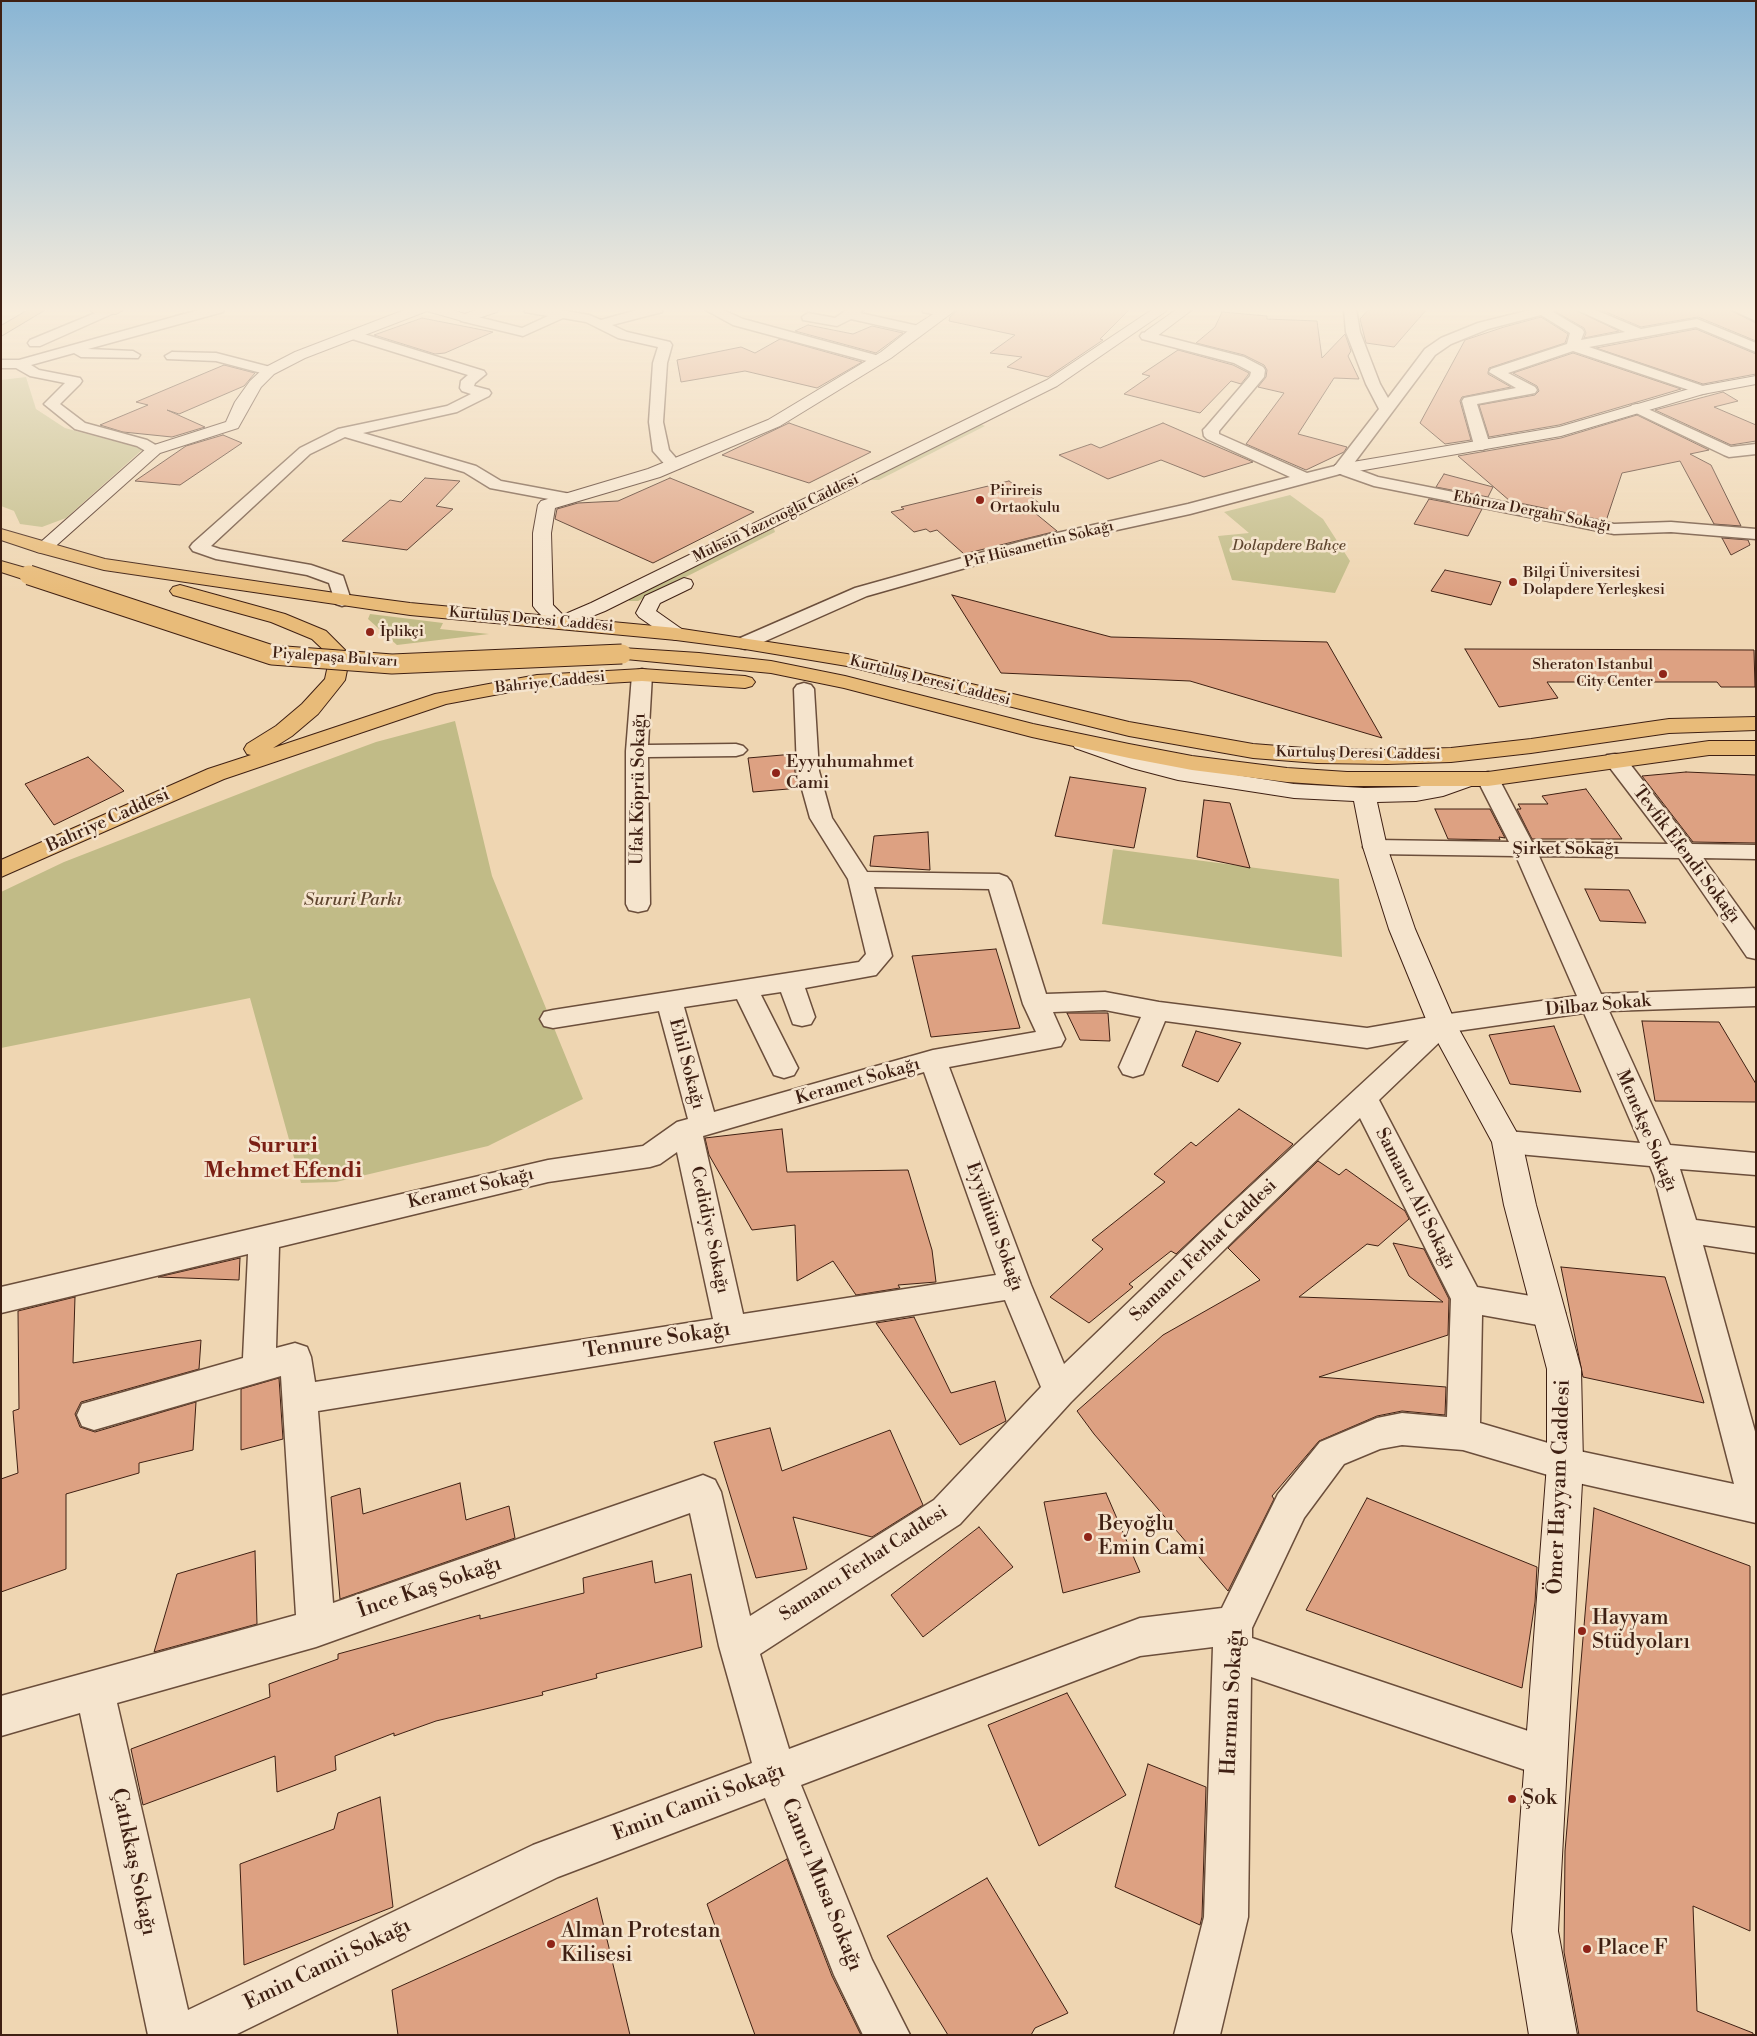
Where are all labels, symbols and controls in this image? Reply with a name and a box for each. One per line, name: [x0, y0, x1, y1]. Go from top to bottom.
street label: Muhsin Yazıcıoğlu Caddesi: [690, 471, 862, 567]
place label: Pirireis Ortaokulu: [990, 482, 1060, 517]
street label: Ebûrıza Dergahı Sokağı: [1452, 488, 1612, 536]
marker: Pirireis Ortaokulu: [974, 494, 986, 506]
street label: Pir Hüsamettin Sokağı: [962, 518, 1116, 572]
park label: Dolapdere Bahçe: [1232, 537, 1346, 555]
place label: Bilgi Üniversitesi Dolapdere Yerleşkesi: [1523, 564, 1665, 599]
marker: Bilgi Üniversitesi Dolapdere Yerleşkesi: [1507, 576, 1519, 588]
street label: Kurtuluş Deresi Caddesi: [448, 604, 614, 636]
place label: İplikçi: [380, 623, 424, 641]
marker: İplikçi: [364, 626, 376, 638]
street label: Piyalepaşa Bulvarı: [272, 645, 398, 671]
street label: Kurtuluş Deresi Caddesi: [848, 652, 1012, 710]
place label: Sheraton Istanbul City Center: [1532, 656, 1653, 691]
street label: Bahriye Caddesi: [494, 668, 606, 698]
marker: Sheraton Istanbul City Center: [1657, 668, 1669, 680]
street label: Ufak Köprü Sokağı: [627, 713, 651, 865]
street label: Kurtuluş Deresi Caddesi: [1275, 744, 1441, 764]
place label: Eyyuhumahmet Cami: [786, 752, 914, 794]
marker: Eyyuhumahmet Cami: [770, 767, 782, 779]
street label: Tevfik Efendi Sokağı: [1627, 782, 1745, 928]
street label: Bahriye Caddesi: [43, 784, 173, 858]
street label: Şirket Sokağı: [1512, 839, 1620, 861]
park label: Sururi Parkı: [304, 890, 402, 912]
street label: Dilbaz Sokak: [1544, 991, 1652, 1021]
street label: Ehil Sokağı: [664, 1016, 708, 1112]
street label: Keramet Sokağı: [793, 1054, 923, 1110]
street label: Menekşe Sokağı: [1611, 1067, 1681, 1195]
street label: Samancı Ali Sokağı: [1370, 1125, 1460, 1273]
district label: Sururi Mehmet Efendi: [204, 1134, 362, 1186]
street label: Eyyühüm Sokağı: [961, 1160, 1027, 1294]
street label: Keramet Sokağı: [406, 1164, 536, 1214]
street label: Cedidiye Sokağı: [685, 1164, 733, 1296]
street label: Samancı Ferhat Caddesi: [1126, 1175, 1282, 1327]
street label: Tennure Sokağı: [582, 1317, 732, 1365]
street label: Ömer Hayyam Caddesi: [1544, 1379, 1576, 1595]
street label: Samancı Ferhat Caddesi: [776, 1502, 952, 1626]
place label: Beyoğlu Emin Cami: [1098, 1512, 1205, 1562]
marker: Beyoğlu Emin Cami: [1082, 1531, 1094, 1543]
street label: İnce Kaş Sokağı: [355, 1552, 505, 1624]
place label: Hayyam Stüdyoları: [1592, 1606, 1690, 1656]
marker: Hayyam Stüdyoları: [1576, 1625, 1588, 1637]
street label: Harman Sokağı: [1217, 1628, 1249, 1776]
street label: Emin Camii Sokağı: [609, 1759, 789, 1847]
street label: Çatıkkaş Sokağı: [105, 1786, 161, 1938]
place label: Şok: [1522, 1786, 1557, 1812]
marker: Şok: [1506, 1793, 1518, 1805]
street label: Camcı Musa Sokağı: [775, 1795, 867, 1975]
street label: Emin Camii Sokağı: [241, 1914, 415, 2016]
place label: Alman Protestan Kilisesi: [561, 1919, 720, 1969]
place label: Place F: [1597, 1936, 1668, 1962]
marker: Alman Protestan Kilisesi: [545, 1938, 557, 1950]
marker: Place F: [1581, 1943, 1593, 1955]

